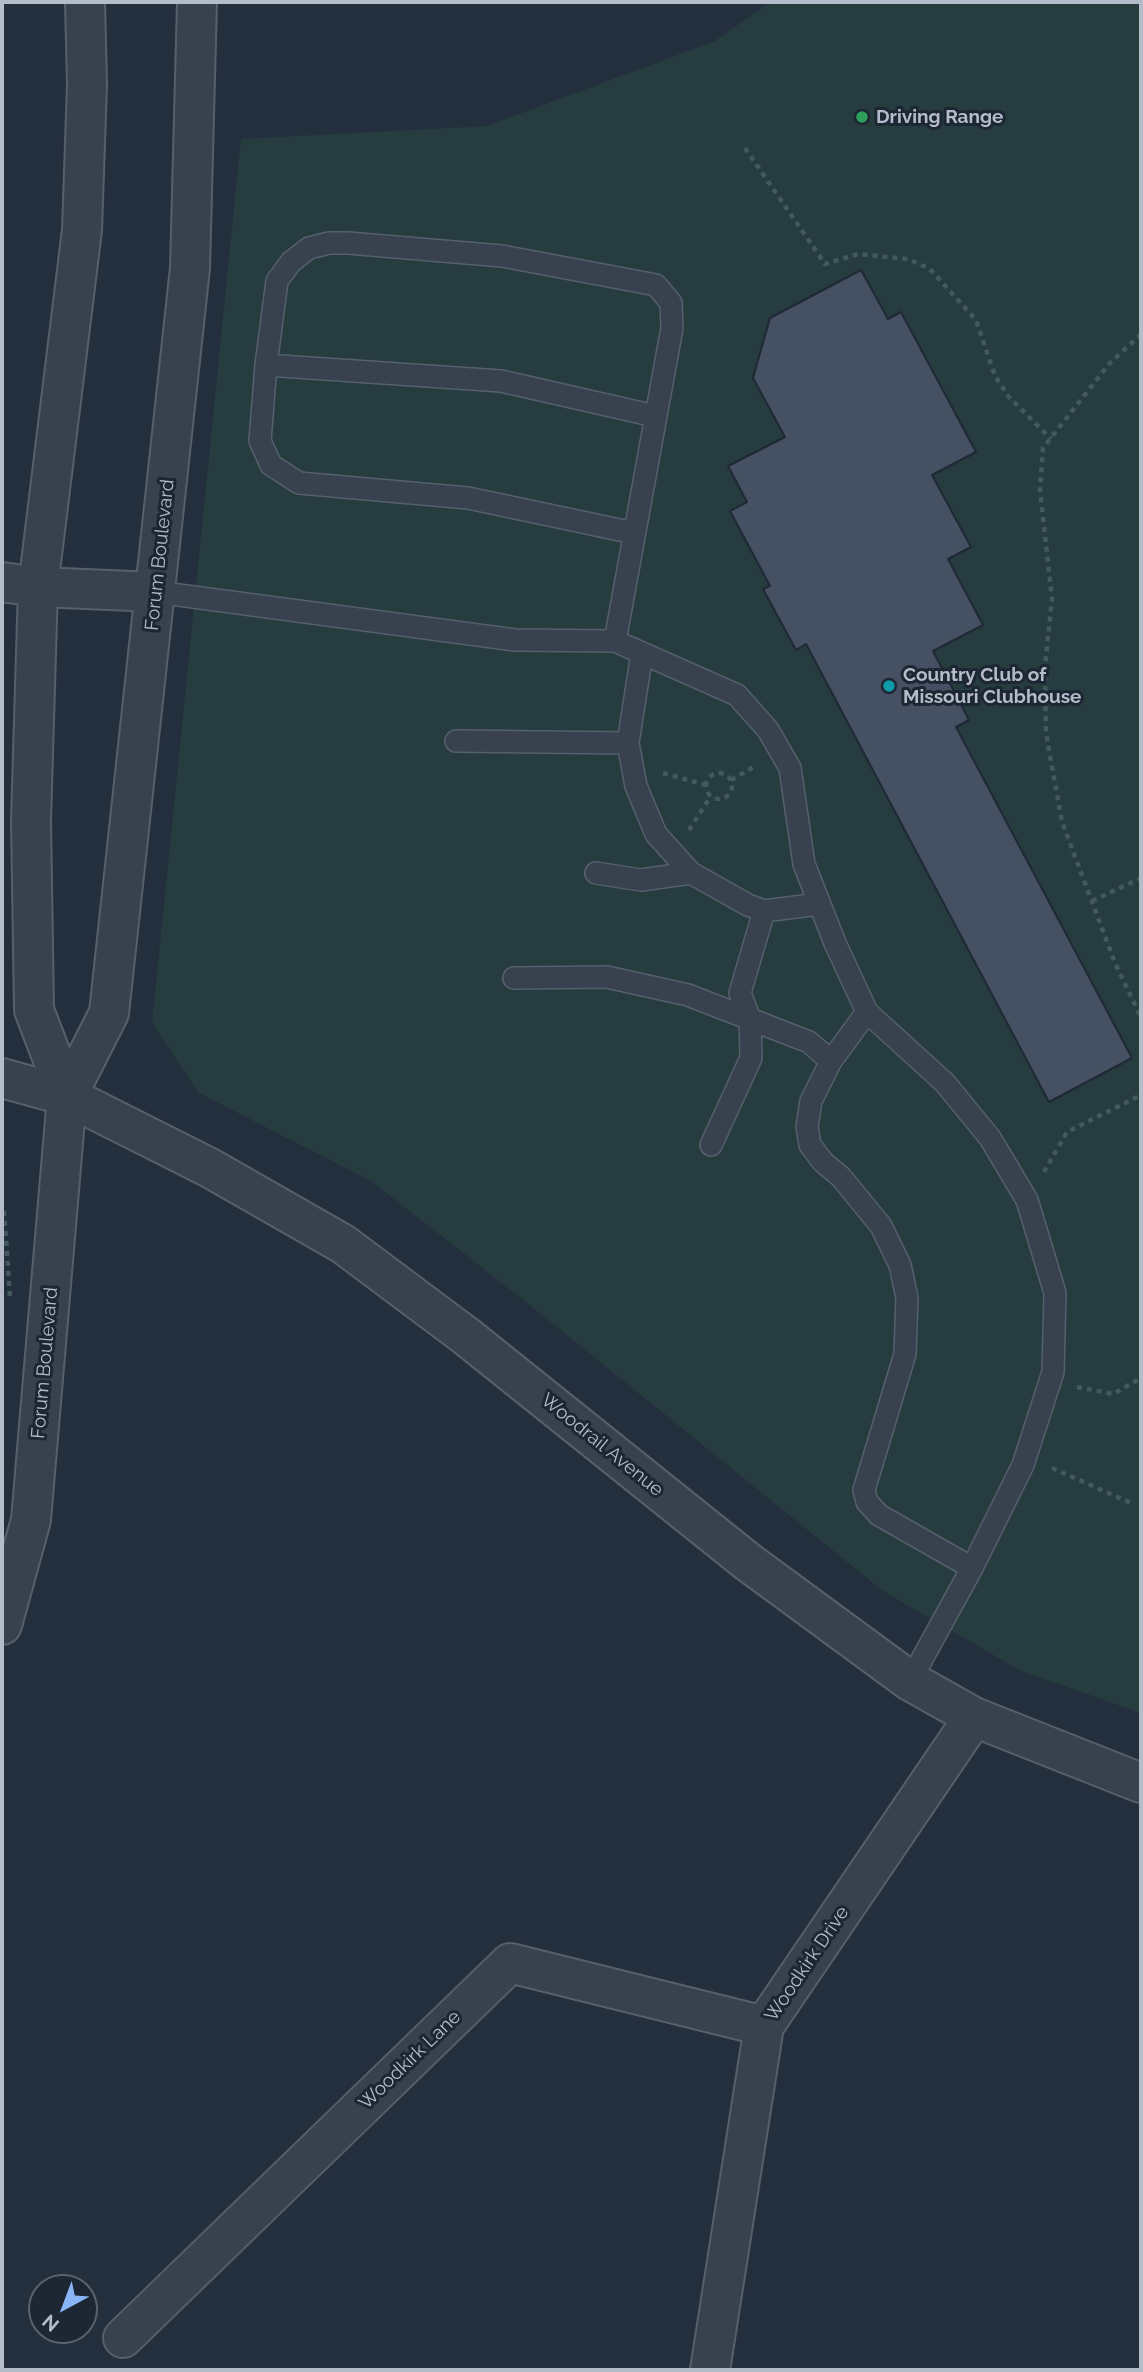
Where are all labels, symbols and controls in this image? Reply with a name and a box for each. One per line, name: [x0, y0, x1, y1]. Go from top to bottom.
place label: Driving Range: [876, 106, 1003, 128]
marker: Driving Range: [854, 109, 870, 125]
street label: Forum Boulevard: [141, 478, 179, 632]
place label: Country Club of Missouri Clubhouse: [903, 664, 1081, 708]
marker: Country Club of Missouri Clubhouse: [881, 678, 897, 694]
street label: Forum Boulevard: [27, 1286, 63, 1440]
street label: Woodrail Avenue: [536, 1389, 668, 1501]
street label: Woodkirk Drive: [760, 1902, 854, 2026]
street label: Woodkirk Lane: [354, 2006, 466, 2114]
north arrow: [28, 2274, 98, 2344]
text: N: [38, 2310, 63, 2336]

